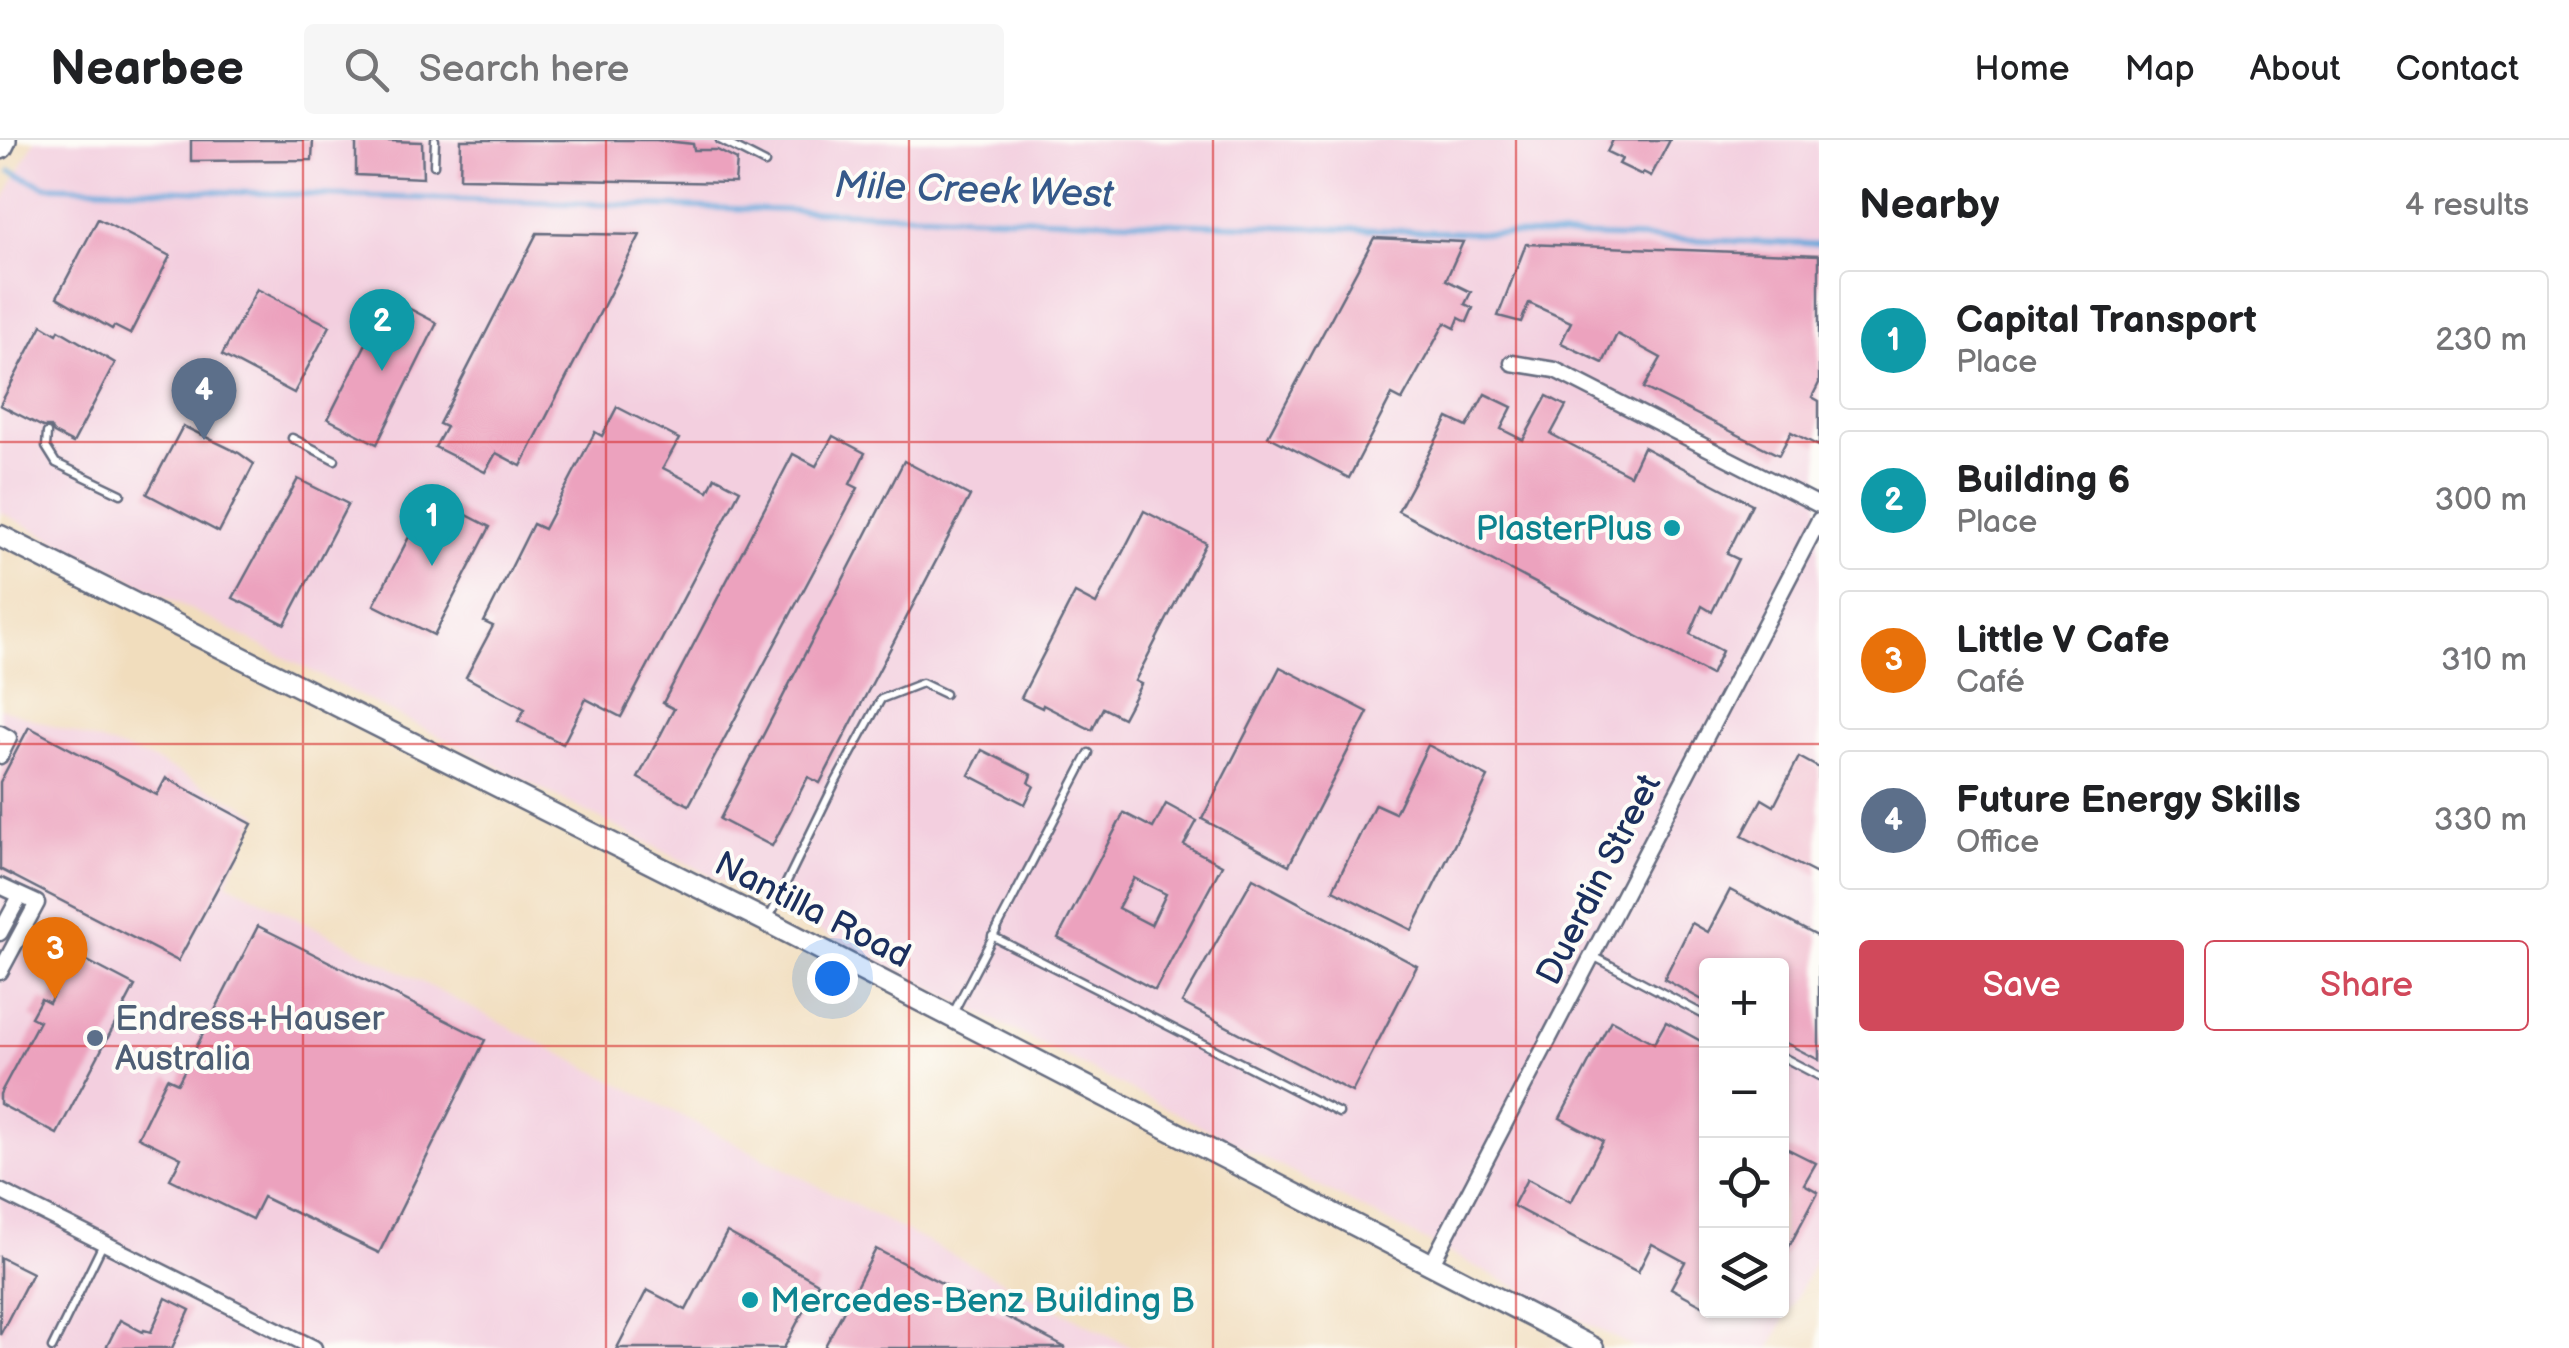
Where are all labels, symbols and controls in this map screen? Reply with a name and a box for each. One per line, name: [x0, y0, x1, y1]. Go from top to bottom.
search box: [304, 24, 1004, 114]
text: Nearbee: [50, 41, 244, 98]
icon: search: [339, 42, 394, 97]
text: Search here: [419, 47, 629, 92]
text: Home: [1974, 48, 2069, 91]
text: Map: [2124, 48, 2195, 91]
text: About: [2250, 48, 2341, 91]
text: Contact: [2396, 48, 2519, 91]
water label: Mile Creek West: [833, 163, 1116, 218]
text: Nearby: [1859, 180, 1999, 231]
text: 4 results: [2405, 186, 2529, 225]
pin: 2: [350, 288, 414, 371]
text: Capital Transport: [1956, 298, 2257, 343]
text: 1: [1887, 321, 1900, 360]
text: 230 m: [2435, 321, 2527, 360]
text: Place: [1956, 343, 2037, 382]
pin: 4: [172, 358, 236, 440]
text: Building 6: [1956, 458, 2131, 503]
text: 2: [1884, 481, 1903, 520]
text: 300 m: [2435, 481, 2527, 520]
pin: 1: [400, 484, 464, 566]
text: Place: [1956, 503, 2037, 542]
place label: PlasterPlus: [1476, 508, 1652, 551]
marker: PlasterPlus: [1661, 517, 1683, 539]
text: Little V Cafe: [1956, 618, 2170, 663]
text: 3: [1884, 641, 1903, 680]
text: 310 m: [2441, 641, 2527, 680]
text: Café: [1956, 663, 2025, 702]
street label: Duerdin Street: [1528, 767, 1671, 992]
text: Future Energy Skills: [1956, 778, 2301, 823]
text: 4: [1884, 801, 1903, 840]
text: 330 m: [2434, 801, 2527, 840]
text: Office: [1956, 823, 2039, 862]
street label: Nantilla Road: [707, 843, 917, 978]
pin: 3: [22, 916, 88, 999]
button: Save: [1859, 940, 2184, 1031]
button: Share: [2204, 940, 2529, 1031]
your location: [807, 953, 858, 1004]
map controls: [1699, 958, 1789, 1318]
button: +: [1699, 958, 1789, 1048]
place label: Endress+Hauser Australia: [115, 998, 385, 1081]
marker: Endress+Hauser Australia: [84, 1027, 106, 1049]
button: −: [1699, 1048, 1789, 1138]
button: locate: [1699, 1138, 1789, 1228]
button: layers: [1699, 1228, 1789, 1318]
place label: Mercedes-Benz Building B: [770, 1280, 1195, 1323]
marker: Mercedes-Benz Building B: [739, 1289, 761, 1311]

